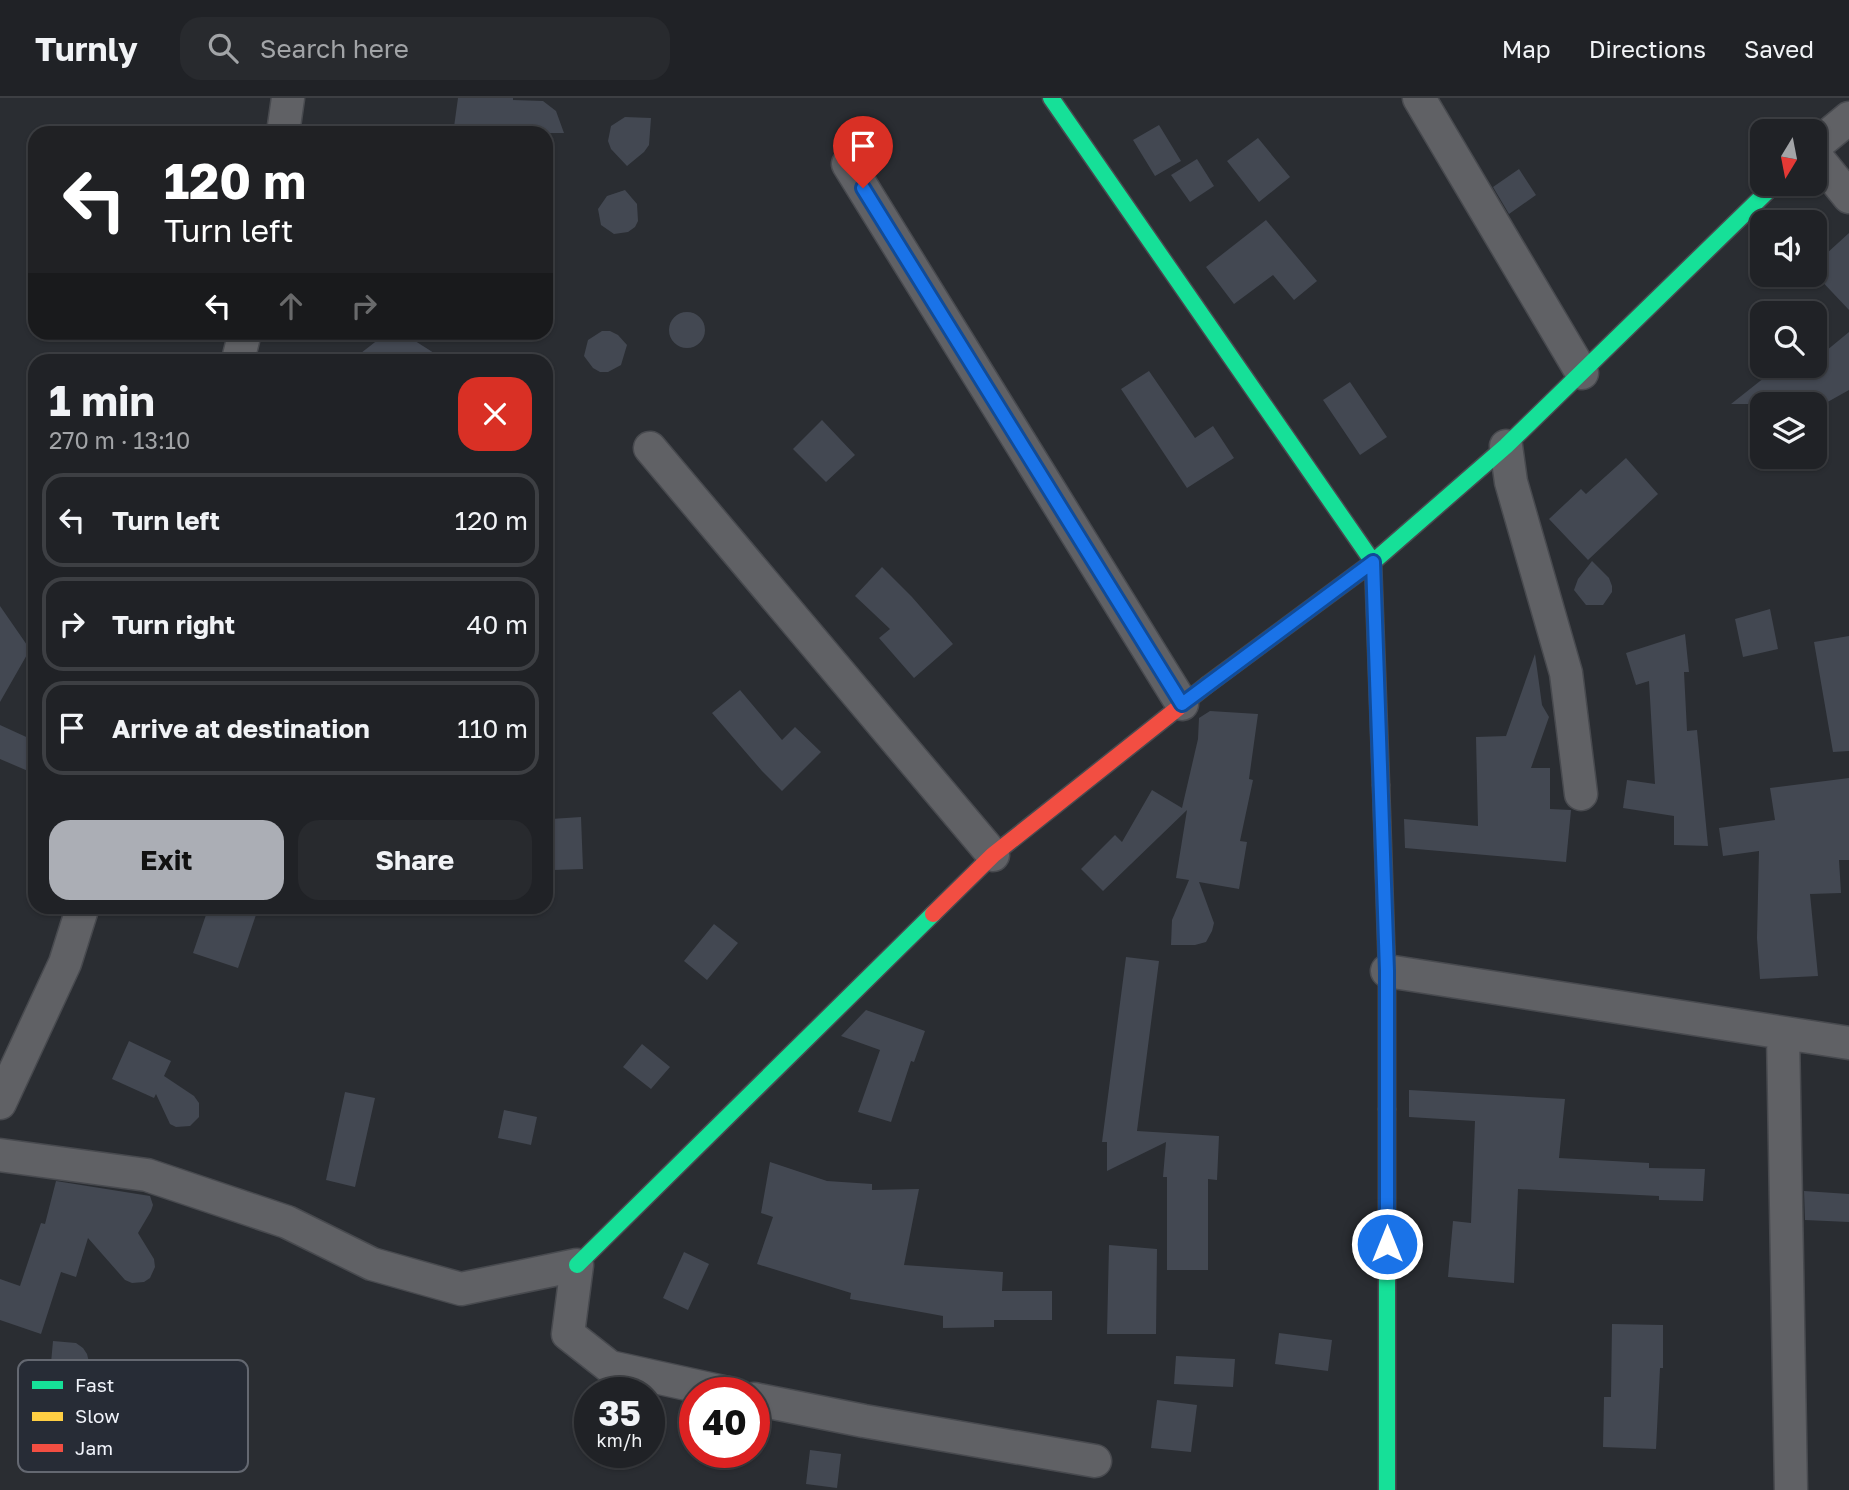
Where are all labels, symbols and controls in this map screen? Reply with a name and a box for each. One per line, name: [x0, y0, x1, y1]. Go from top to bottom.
search box: [180, 17, 670, 80]
text: Turnly: [35, 29, 138, 68]
icon: search: [204, 29, 242, 67]
text: Search here: [260, 33, 409, 64]
text: Map: [1502, 34, 1551, 63]
text: Directions: [1589, 34, 1706, 63]
text: Saved: [1744, 34, 1814, 63]
pin: [833, 116, 893, 188]
north arrow: [1750, 119, 1827, 196]
map controls: [1750, 119, 1827, 469]
icon: arrive: [844, 127, 882, 165]
text: 120 m: [164, 151, 306, 210]
icon: left: [49, 154, 140, 245]
button: sound: [1750, 210, 1827, 287]
text: Turn left: [164, 211, 293, 249]
icon: left: [199, 287, 237, 325]
icon: ahead: [272, 287, 310, 325]
icon: right: [345, 287, 383, 325]
button: search: [1750, 301, 1827, 378]
text: 1 min: [49, 375, 155, 425]
button: close: [458, 377, 532, 451]
button: layers: [1750, 392, 1827, 469]
text: 270 m · 13:10: [49, 426, 190, 454]
icon: left: [53, 501, 91, 539]
text: Turn left: [112, 505, 220, 536]
text: 120 m: [455, 505, 528, 536]
icon: right: [53, 605, 91, 643]
text: Turn right: [112, 609, 235, 640]
text: 40 m: [467, 609, 528, 640]
icon: arrive: [53, 709, 91, 747]
text: Arrive at destination: [112, 713, 370, 744]
text: 110 m: [457, 713, 528, 744]
button: Exit: [49, 820, 284, 900]
button: Share: [298, 820, 532, 900]
position arrow: [1350, 1207, 1424, 1281]
legend: [18, 1360, 248, 1472]
text: Fast: [75, 1373, 114, 1396]
speed limit sign: 40: [679, 1377, 770, 1468]
text: 35: [598, 1392, 641, 1434]
text: Slow: [75, 1404, 120, 1427]
text: km/h: [597, 1429, 642, 1451]
text: Jam: [75, 1436, 113, 1459]

